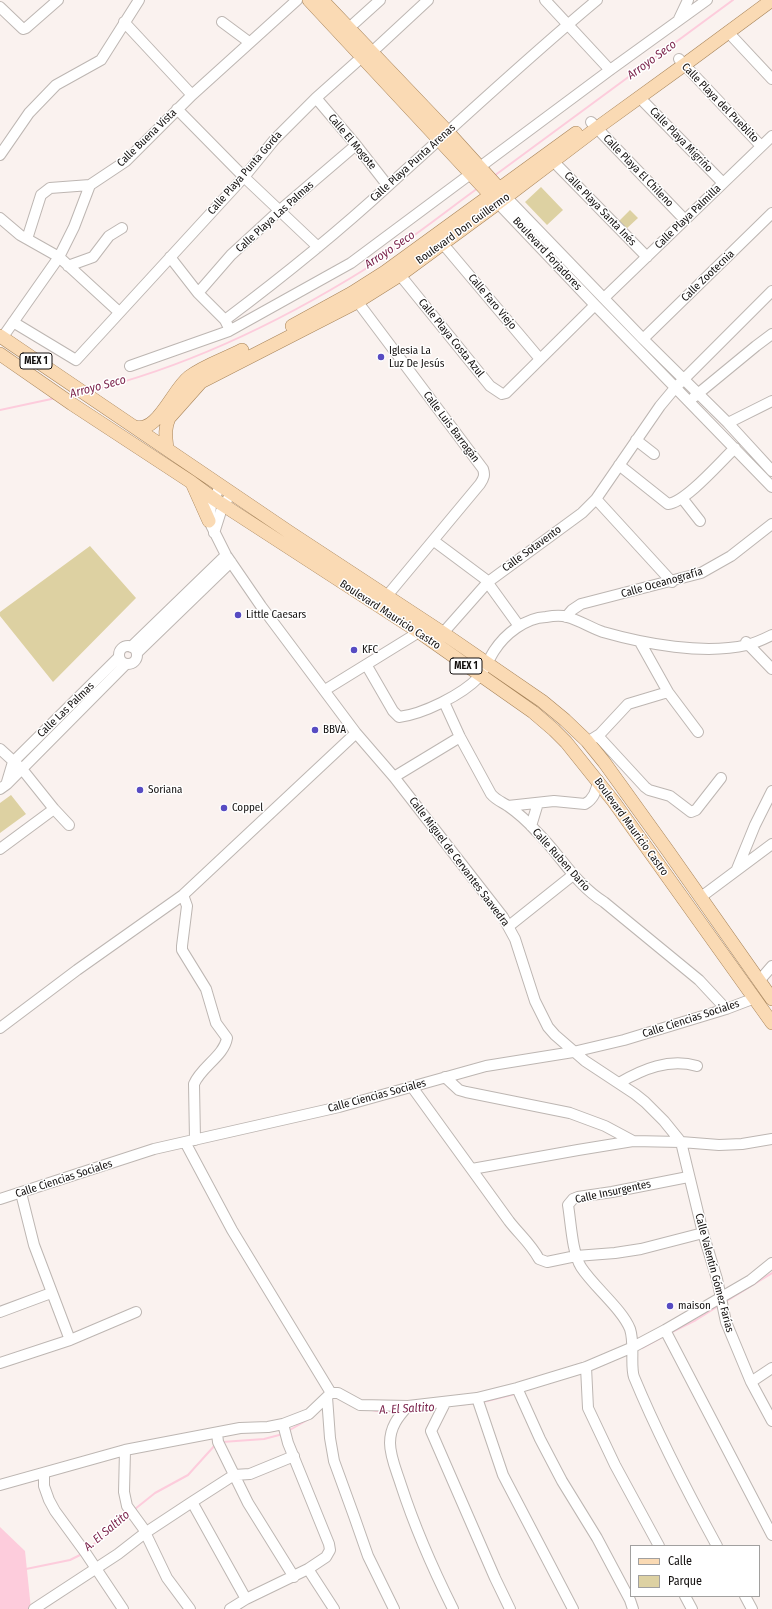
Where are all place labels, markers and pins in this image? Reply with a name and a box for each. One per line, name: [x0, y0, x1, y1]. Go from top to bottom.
place label: Iglesia La Luz De Jesús: [389, 344, 444, 370]
marker: Iglesia La Luz De Jesús: [376, 352, 386, 362]
place label: Little Caesars: [246, 608, 306, 622]
marker: Little Caesars: [233, 610, 243, 620]
place label: KFC: [362, 643, 378, 657]
marker: KFC: [349, 645, 359, 655]
place label: BBVA: [323, 723, 346, 737]
marker: BBVA: [310, 725, 320, 735]
place label: Soriana: [148, 783, 182, 797]
marker: Soriana: [135, 785, 145, 795]
place label: Coppel: [232, 801, 263, 815]
marker: Coppel: [219, 803, 229, 813]
place label: maison: [678, 1299, 711, 1313]
marker: maison: [665, 1301, 675, 1311]

